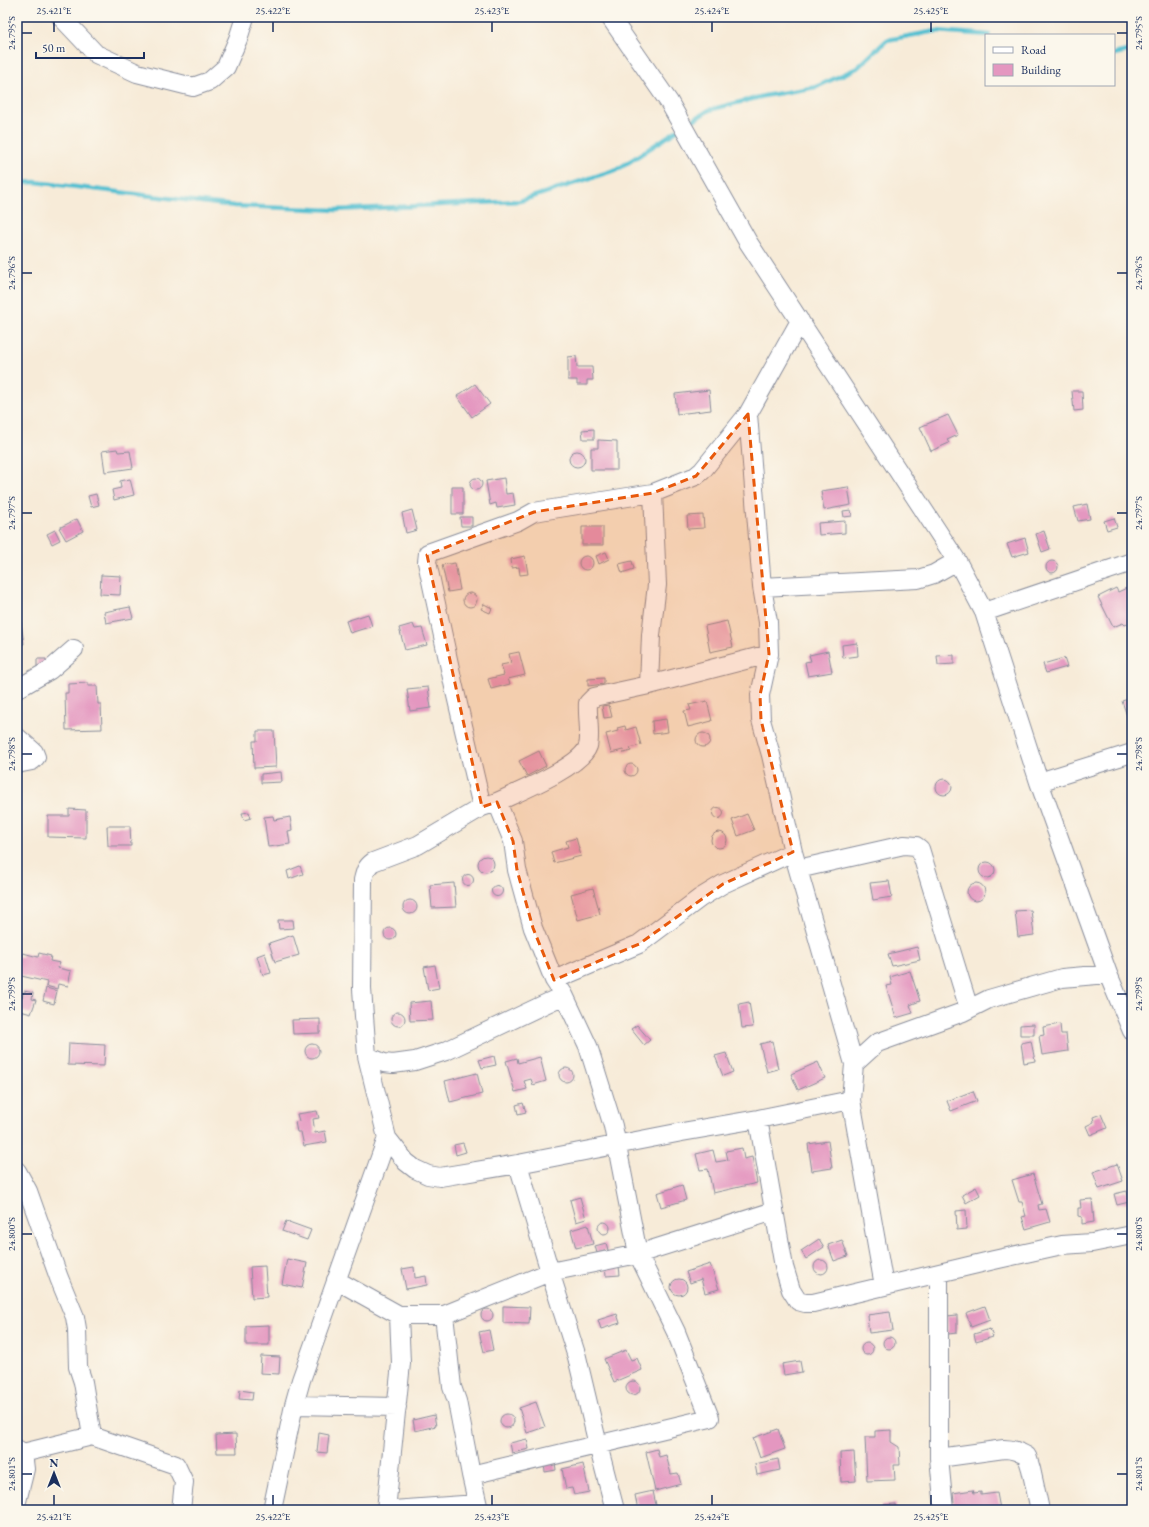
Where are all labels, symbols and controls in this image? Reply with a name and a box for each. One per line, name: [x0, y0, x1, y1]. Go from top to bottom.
text: 25.421°E: [37, 4, 72, 17]
text: 25.422°E: [256, 4, 291, 17]
text: 25.423°E: [475, 4, 510, 17]
text: 25.424°E: [695, 4, 730, 17]
text: 25.425°E: [914, 4, 949, 17]
text: 24.795°S: [5, 16, 18, 50]
text: 24.795°S: [1132, 16, 1145, 50]
scale bar: [36, 34, 144, 60]
legend: [985, 34, 1115, 86]
text: 50 m: [42, 40, 66, 56]
text: Road: [1021, 42, 1047, 58]
text: Building: [1021, 62, 1062, 78]
text: 24.796°S: [5, 256, 18, 290]
text: 24.796°S: [1132, 256, 1145, 290]
text: 24.797°S: [5, 496, 18, 530]
text: 24.797°S: [1132, 496, 1145, 530]
text: 24.798°S: [5, 737, 18, 771]
text: 24.798°S: [1132, 737, 1145, 771]
text: 24.799°S: [5, 977, 18, 1011]
text: 24.799°S: [1132, 977, 1145, 1011]
text: 24.800°S: [5, 1217, 18, 1251]
text: 24.800°S: [1132, 1217, 1145, 1251]
north arrow: [34, 1453, 74, 1493]
text: N: [50, 1456, 59, 1470]
text: 24.801°S: [5, 1457, 18, 1491]
text: 24.801°S: [1132, 1457, 1145, 1491]
text: 25.421°E: [37, 1510, 72, 1523]
text: 25.422°E: [256, 1510, 291, 1523]
text: 25.423°E: [475, 1510, 510, 1523]
text: 25.424°E: [695, 1510, 730, 1523]
text: 25.425°E: [914, 1510, 949, 1523]

